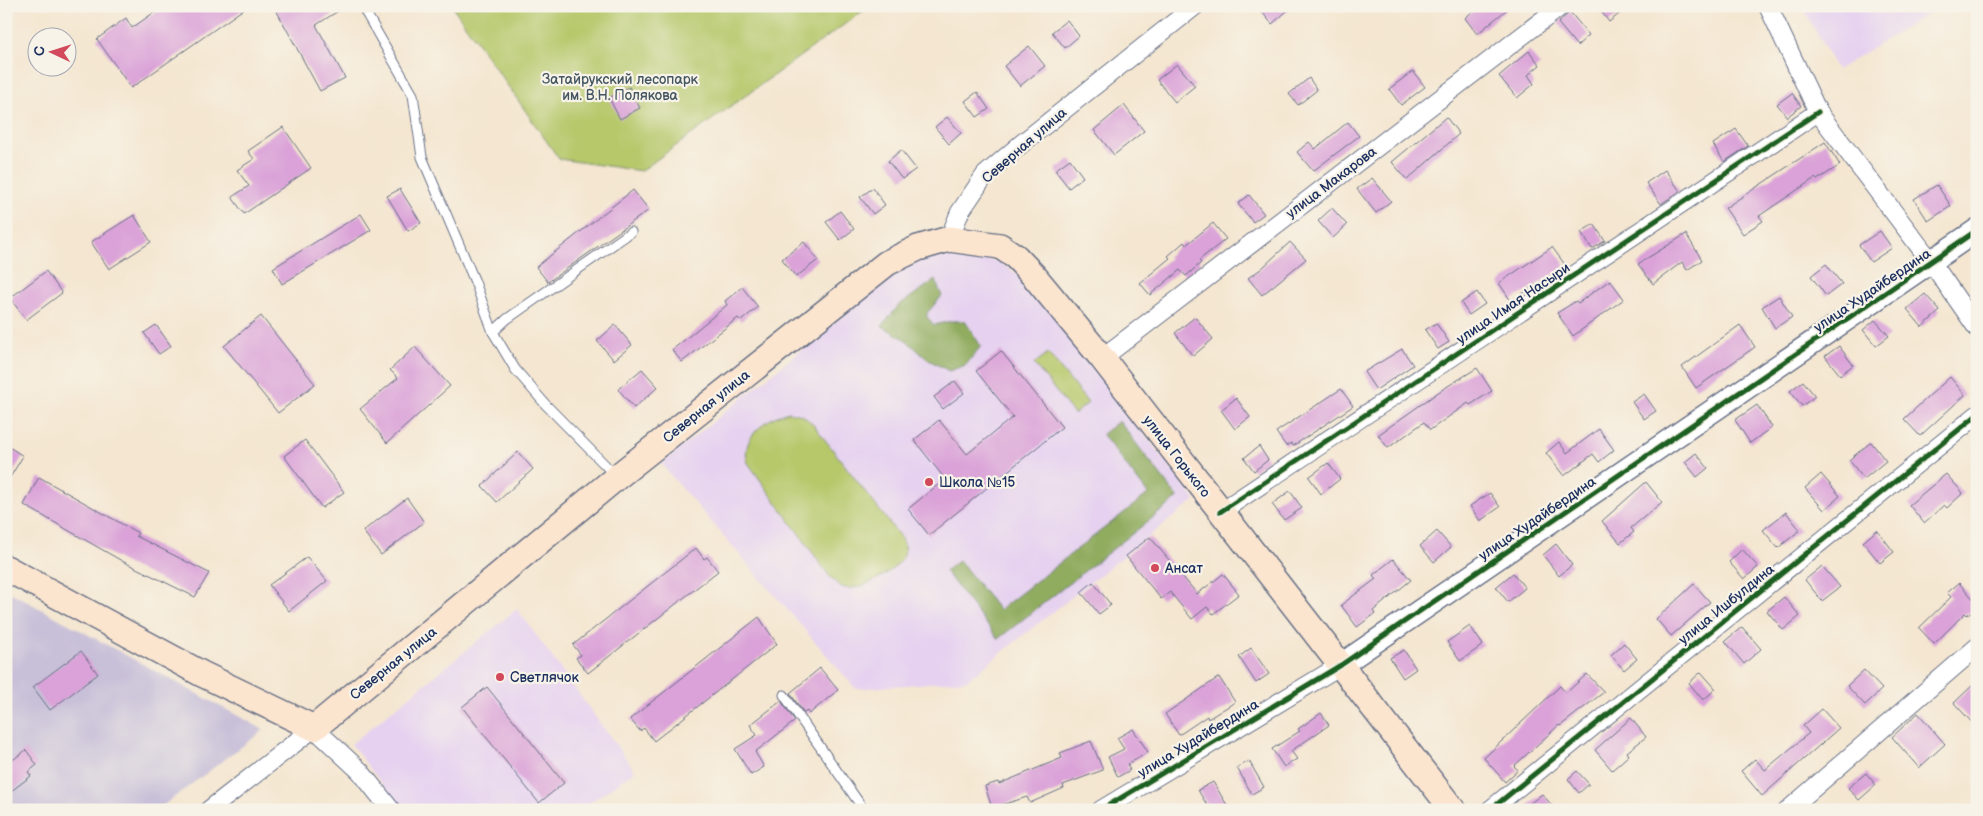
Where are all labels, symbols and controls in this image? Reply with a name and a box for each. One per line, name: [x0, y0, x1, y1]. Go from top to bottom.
north arrow: [28, 28, 78, 78]
text: С: [31, 45, 48, 57]
park label: Затайрукский лесопарк им. В.Н. Полякова: [542, 71, 699, 104]
street label: Северная улица: [978, 103, 1071, 187]
street label: улица Макарова: [1283, 142, 1380, 222]
street label: улица Худайбердина: [1810, 244, 1935, 336]
street label: улица Имая Насыри: [1453, 259, 1573, 348]
street label: Северная улица: [659, 366, 754, 447]
street label: улица Горького: [1139, 412, 1214, 501]
street label: улица Худайбердина: [1475, 472, 1600, 564]
place label: Школа №15: [939, 474, 1015, 491]
marker: Школа №15: [923, 476, 935, 488]
place label: Ансат: [1164, 560, 1204, 577]
street label: улица Ишбулдина: [1675, 560, 1778, 648]
marker: Ансат: [1149, 562, 1161, 574]
street label: Северная улица: [346, 623, 441, 704]
place label: Светлячок: [510, 669, 579, 686]
marker: Светлячок: [494, 671, 506, 683]
street label: улица Худайбердина: [1135, 695, 1262, 781]

